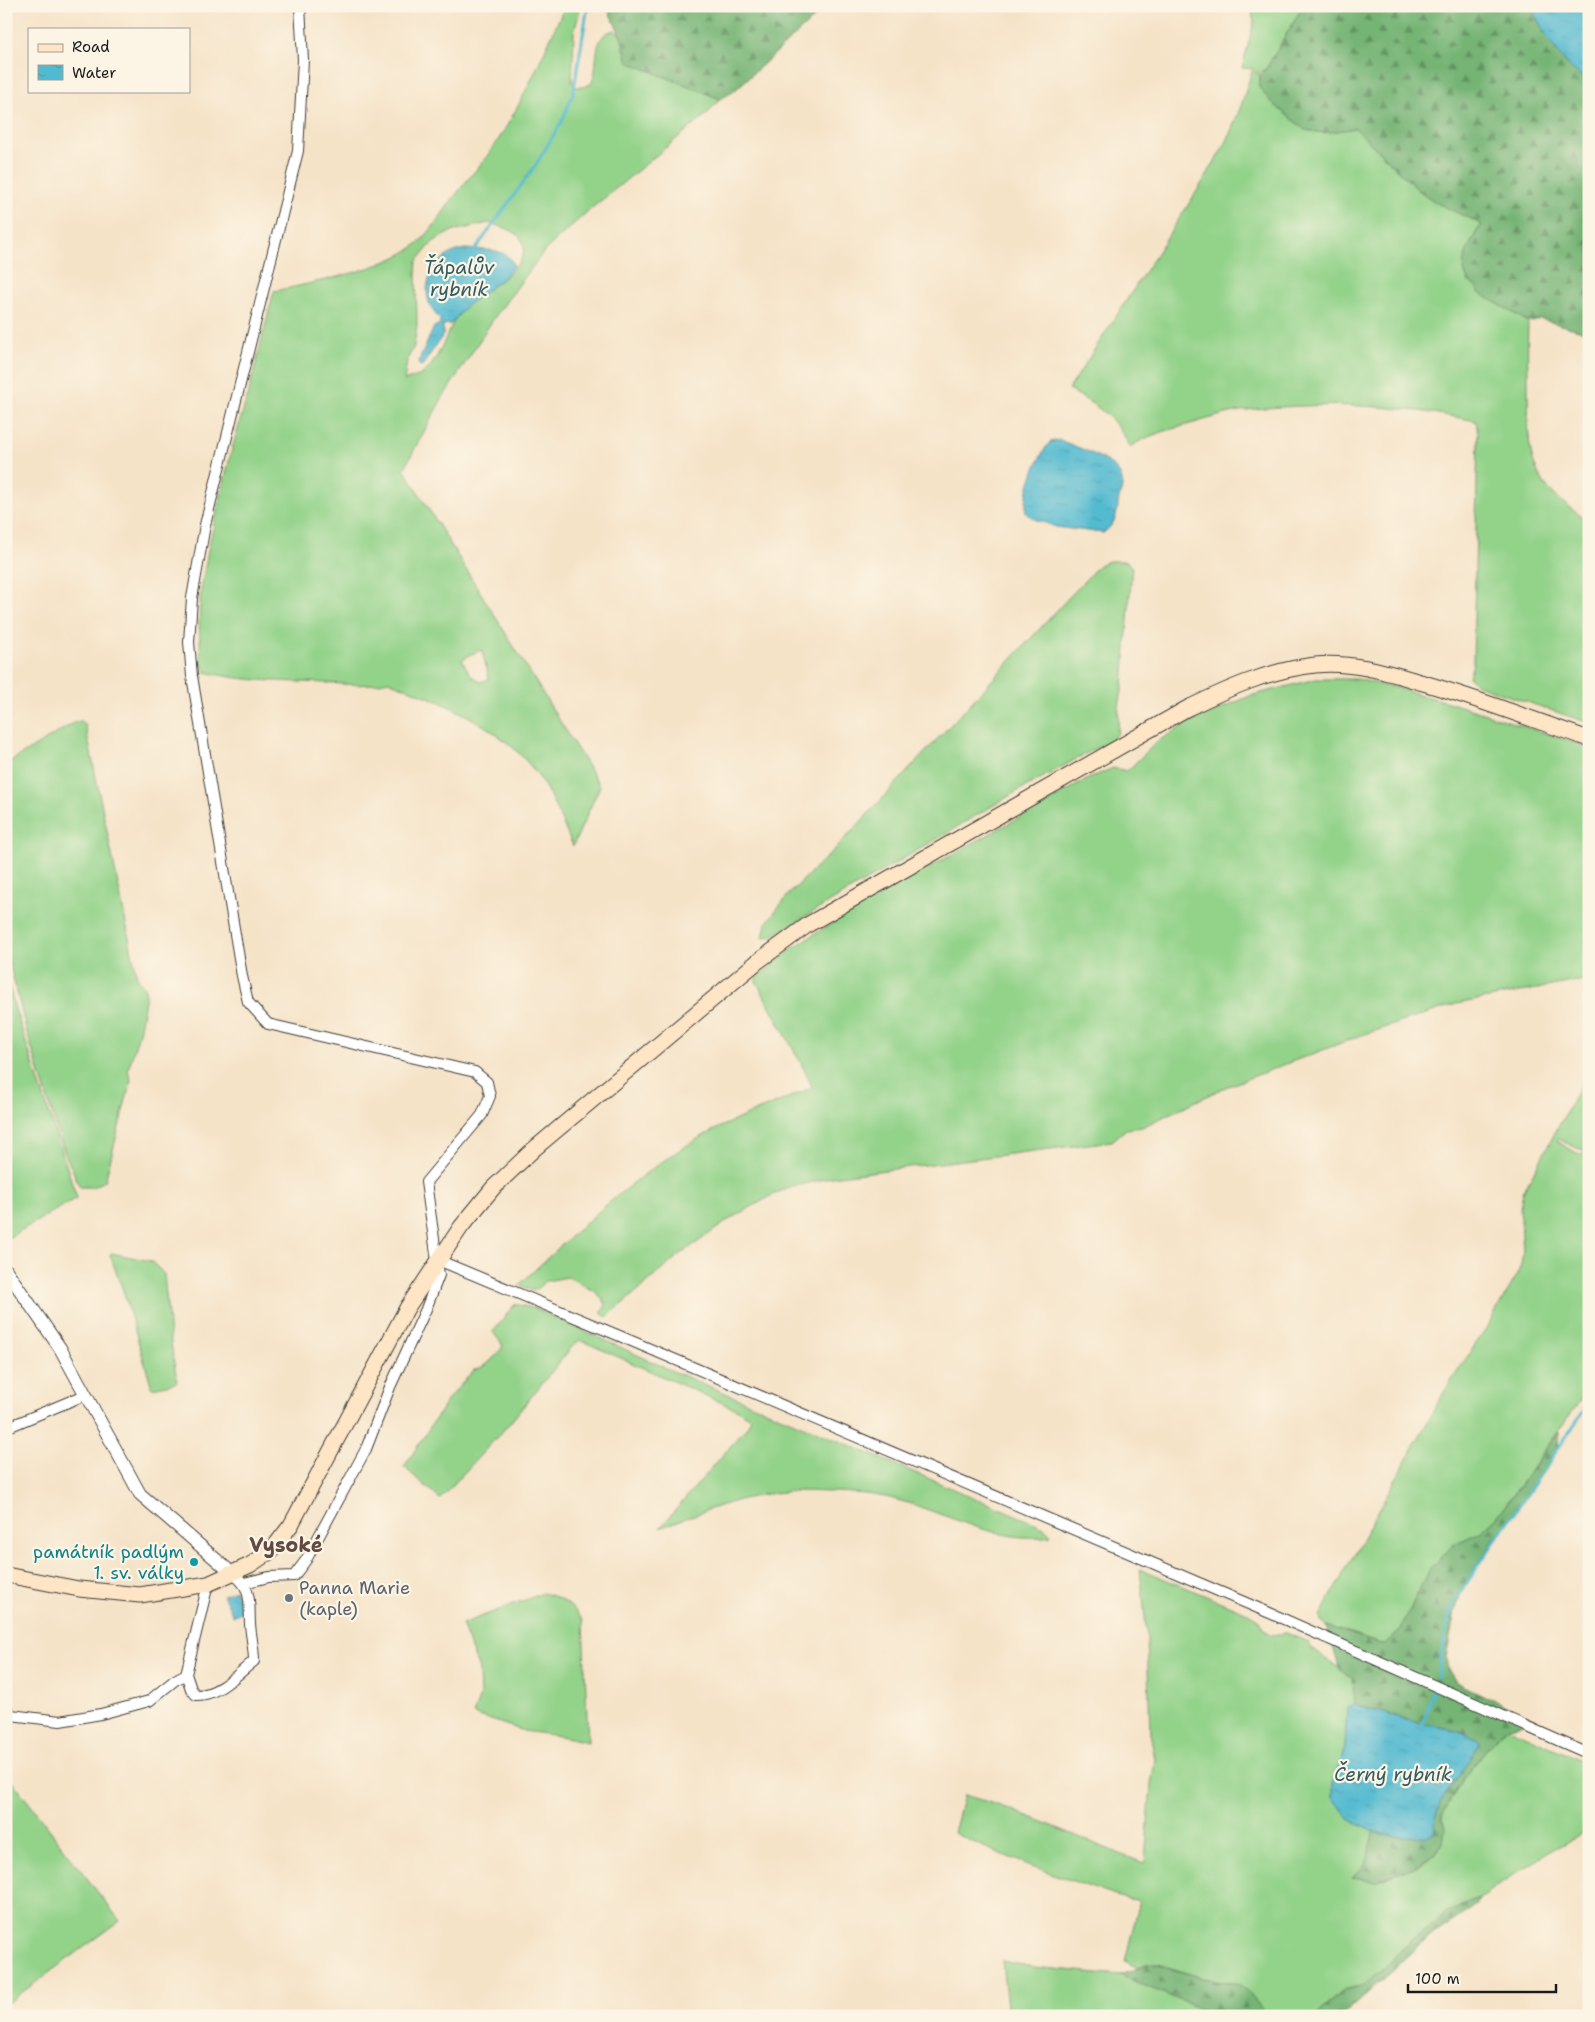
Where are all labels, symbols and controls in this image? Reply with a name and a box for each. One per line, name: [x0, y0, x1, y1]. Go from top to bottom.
legend: [28, 28, 190, 92]
text: Road: [72, 37, 110, 57]
text: Water: [72, 63, 116, 83]
water label: Ťápalův rybník: [424, 254, 495, 302]
district label: Vysoké: [249, 1532, 323, 1558]
place label: památník padlým 1. sv. války: [33, 1540, 184, 1585]
marker: památník padlým 1. sv. války: [188, 1556, 200, 1568]
place label: Panna Marie (kaple): [299, 1576, 410, 1621]
marker: Panna Marie (kaple): [283, 1592, 295, 1604]
water label: Černý rybník: [1334, 1761, 1452, 1787]
scale bar: [1408, 1962, 1555, 1994]
text: 100 m: [1415, 1969, 1460, 1989]

